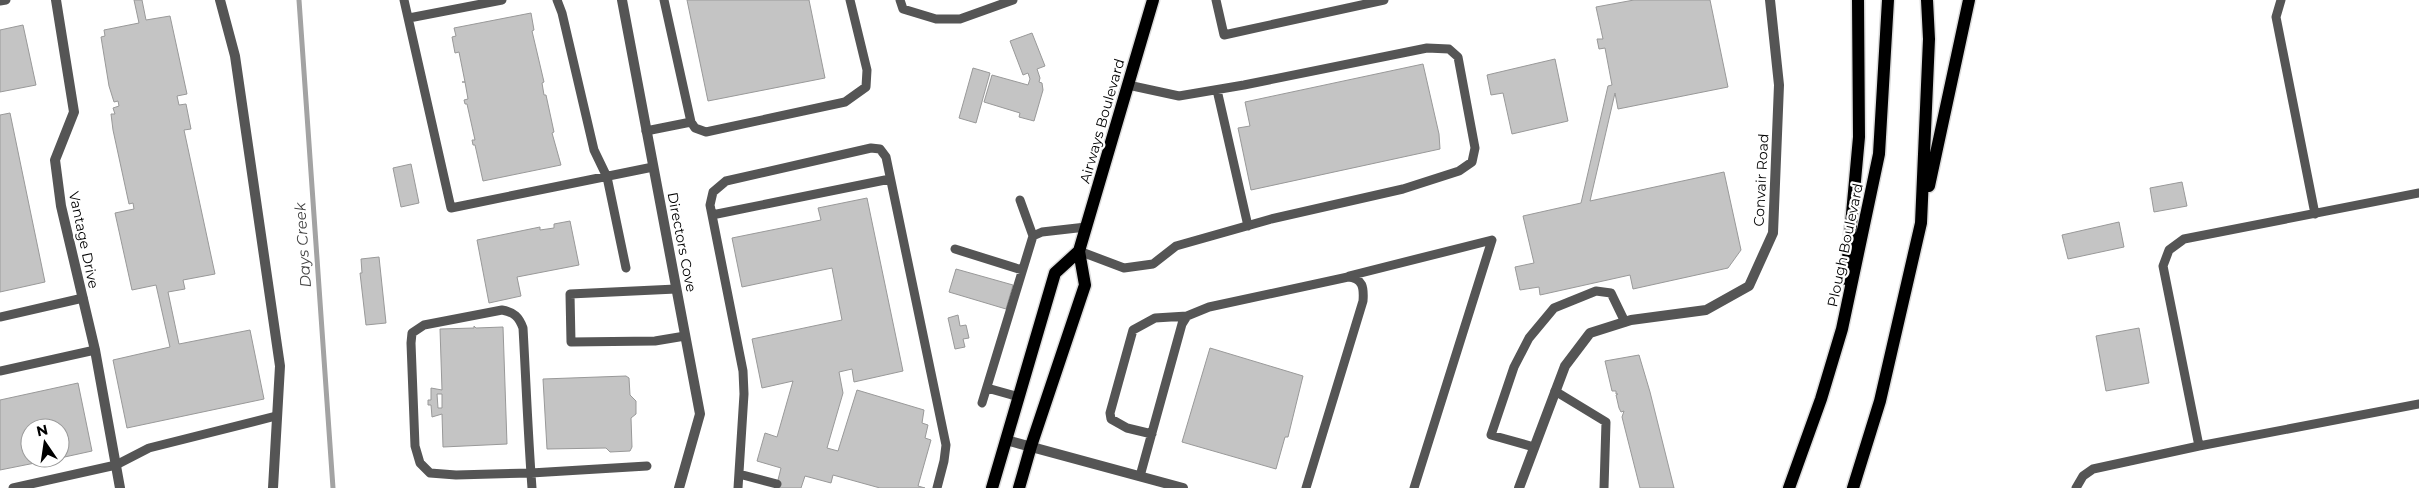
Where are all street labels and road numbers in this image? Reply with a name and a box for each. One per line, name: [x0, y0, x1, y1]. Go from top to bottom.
street label: Airways Boulevard: [1076, 57, 1128, 185]
street label: Convair Road: [1750, 133, 1772, 227]
street label: Plough Boulevard: [1823, 181, 1867, 309]
street label: Vantage Drive: [65, 190, 103, 290]
street label: Directors Cove: [663, 190, 701, 294]

